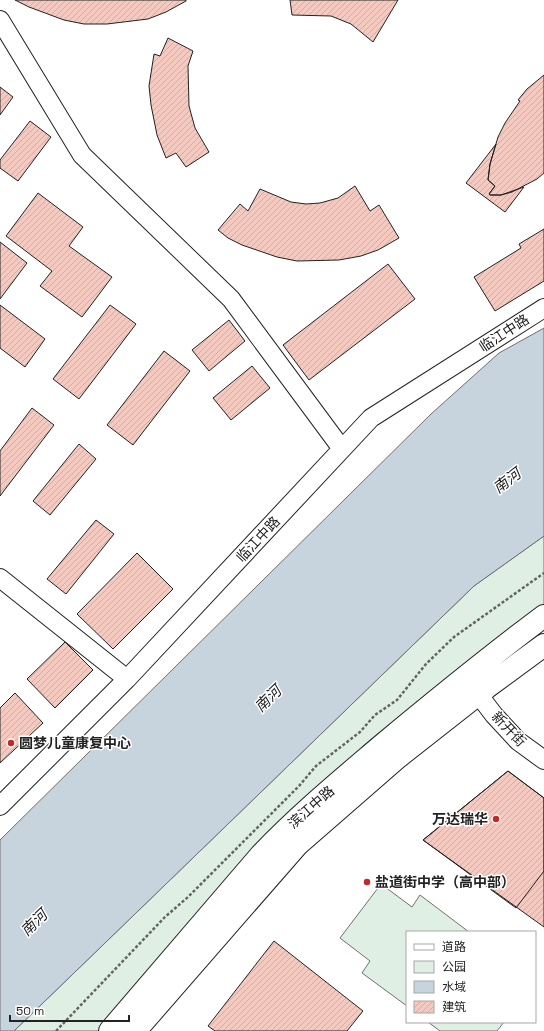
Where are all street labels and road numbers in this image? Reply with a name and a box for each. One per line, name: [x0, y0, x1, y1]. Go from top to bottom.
street label: 临江中路: [476, 310, 532, 356]
street label: 临江中路: [232, 512, 284, 566]
street label: 新开街: [488, 708, 530, 750]
street label: 滨江中路: [284, 782, 338, 832]

